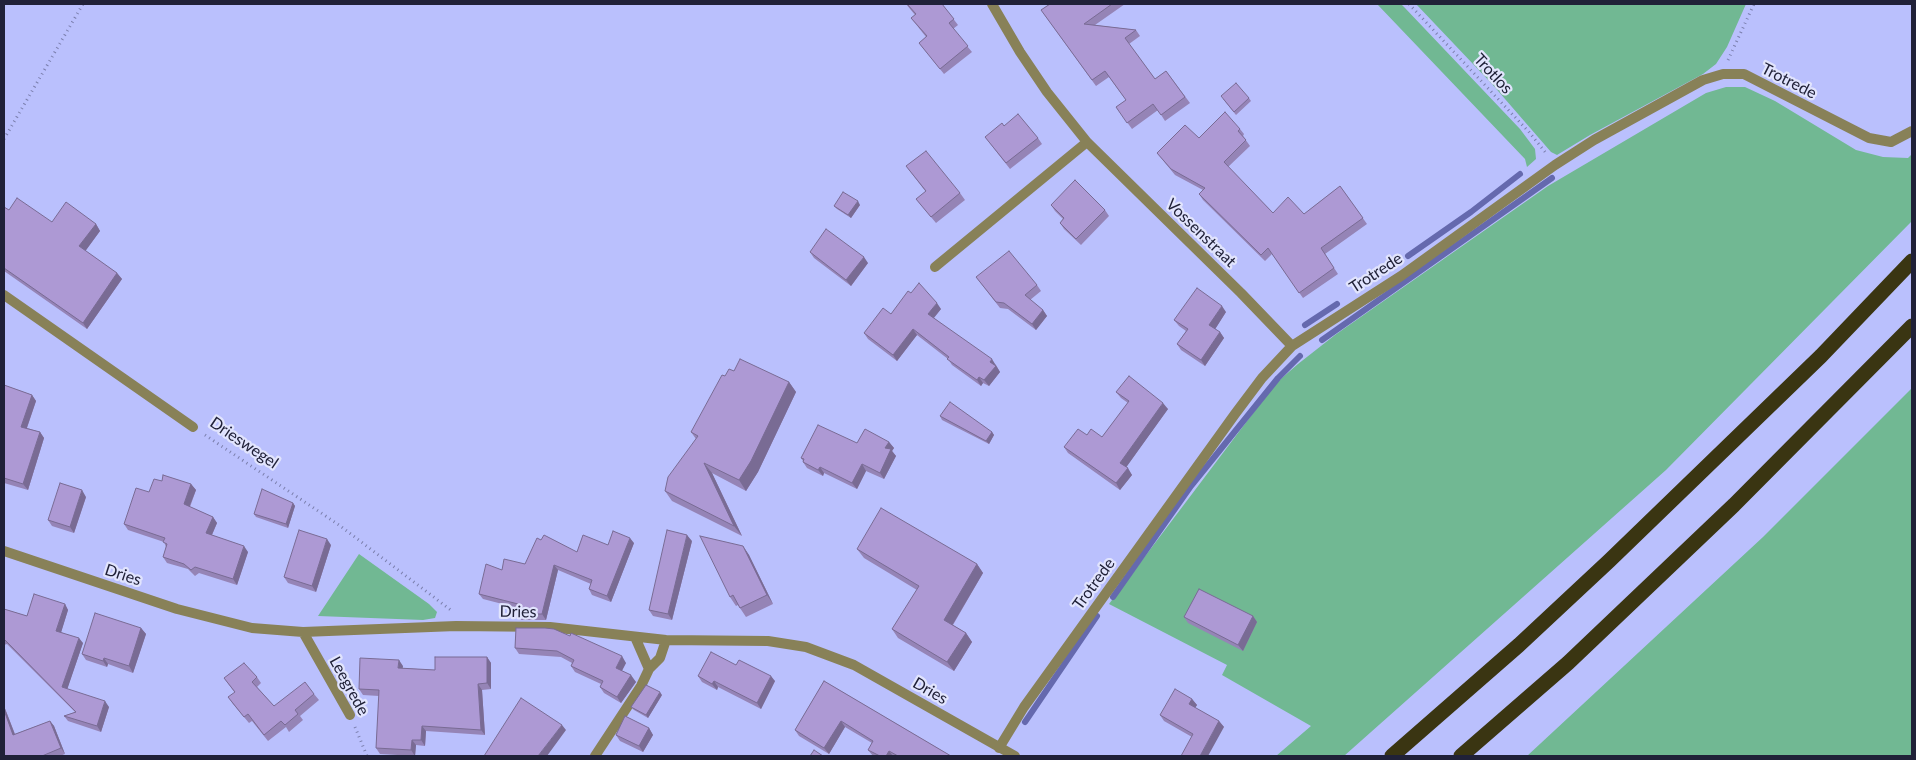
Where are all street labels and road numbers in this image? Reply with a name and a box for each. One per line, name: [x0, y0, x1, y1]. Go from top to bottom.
street label: Trotlos: [1470, 50, 1516, 98]
street label: Trotrede: [1758, 59, 1820, 103]
street label: Vossenstraat: [1162, 195, 1240, 271]
street label: Trotrede: [1346, 249, 1406, 297]
street label: Drieswegel: [206, 413, 282, 473]
street label: Trotrede: [1069, 554, 1119, 614]
street label: Dries: [102, 560, 144, 590]
street label: Dries: [499, 602, 537, 622]
street label: Leegrede: [325, 653, 373, 719]
street label: Dries: [909, 673, 951, 709]

